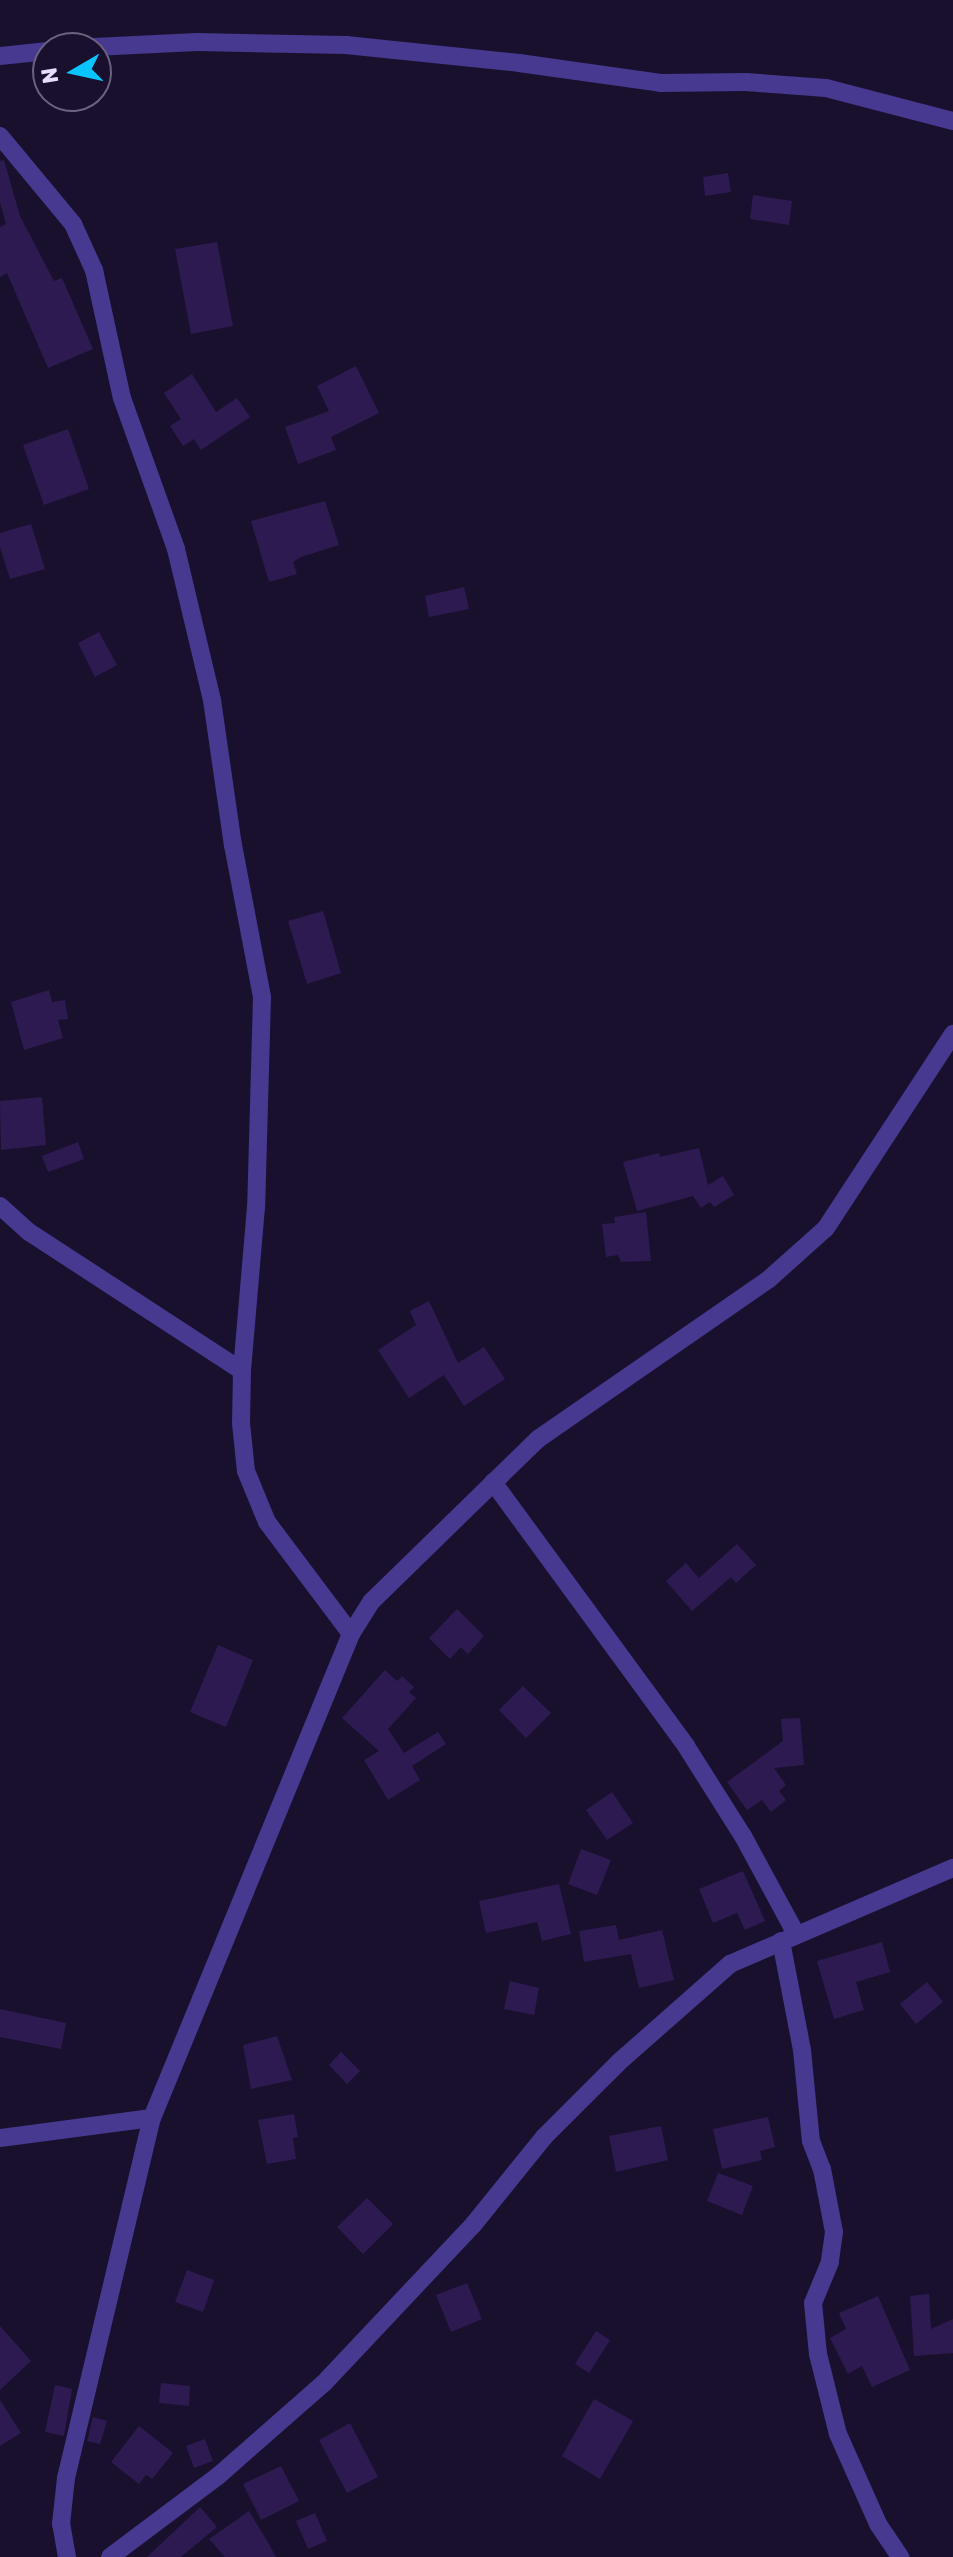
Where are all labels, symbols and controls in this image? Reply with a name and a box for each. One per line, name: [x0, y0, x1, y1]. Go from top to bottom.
north arrow: [32, 32, 112, 112]
text: N: [35, 66, 64, 85]

